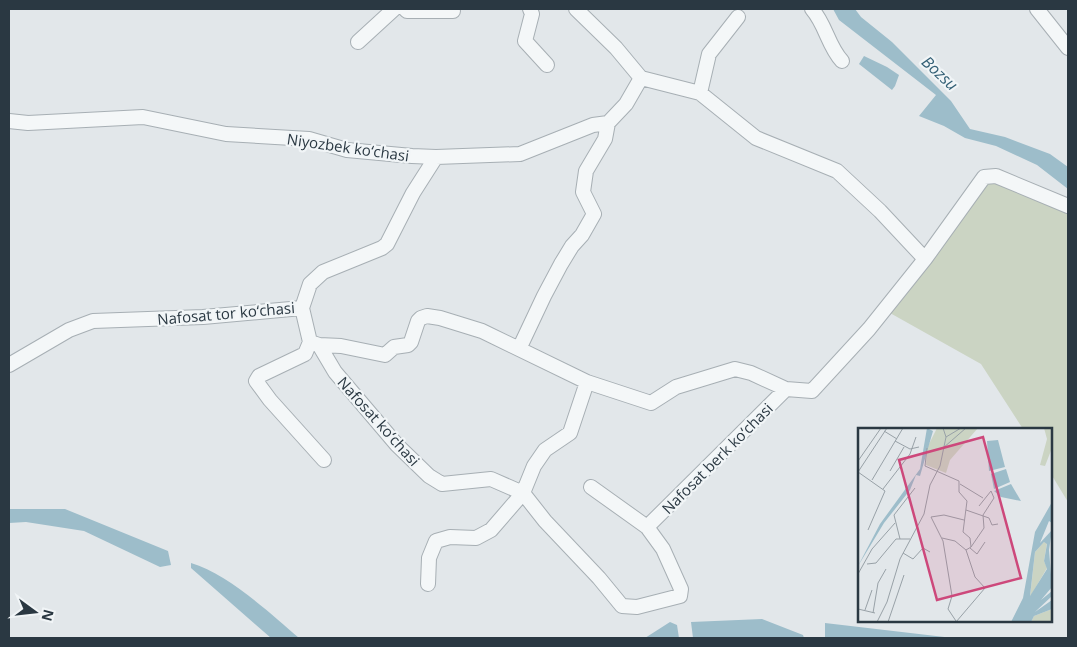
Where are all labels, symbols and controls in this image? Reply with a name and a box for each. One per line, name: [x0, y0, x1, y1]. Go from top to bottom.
water label: Bozsu: [917, 51, 963, 95]
street label: Niyozbek ko‘chasi: [286, 129, 410, 165]
street label: Nafosat tor ko‘chasi: [156, 297, 296, 329]
street label: Nafosat ko‘chasi: [334, 372, 424, 470]
street label: Nafosat berk ko‘chasi: [657, 398, 777, 518]
inset map: [858, 428, 1052, 622]
north arrow: [10, 587, 60, 637]
text: N: [37, 608, 59, 623]

